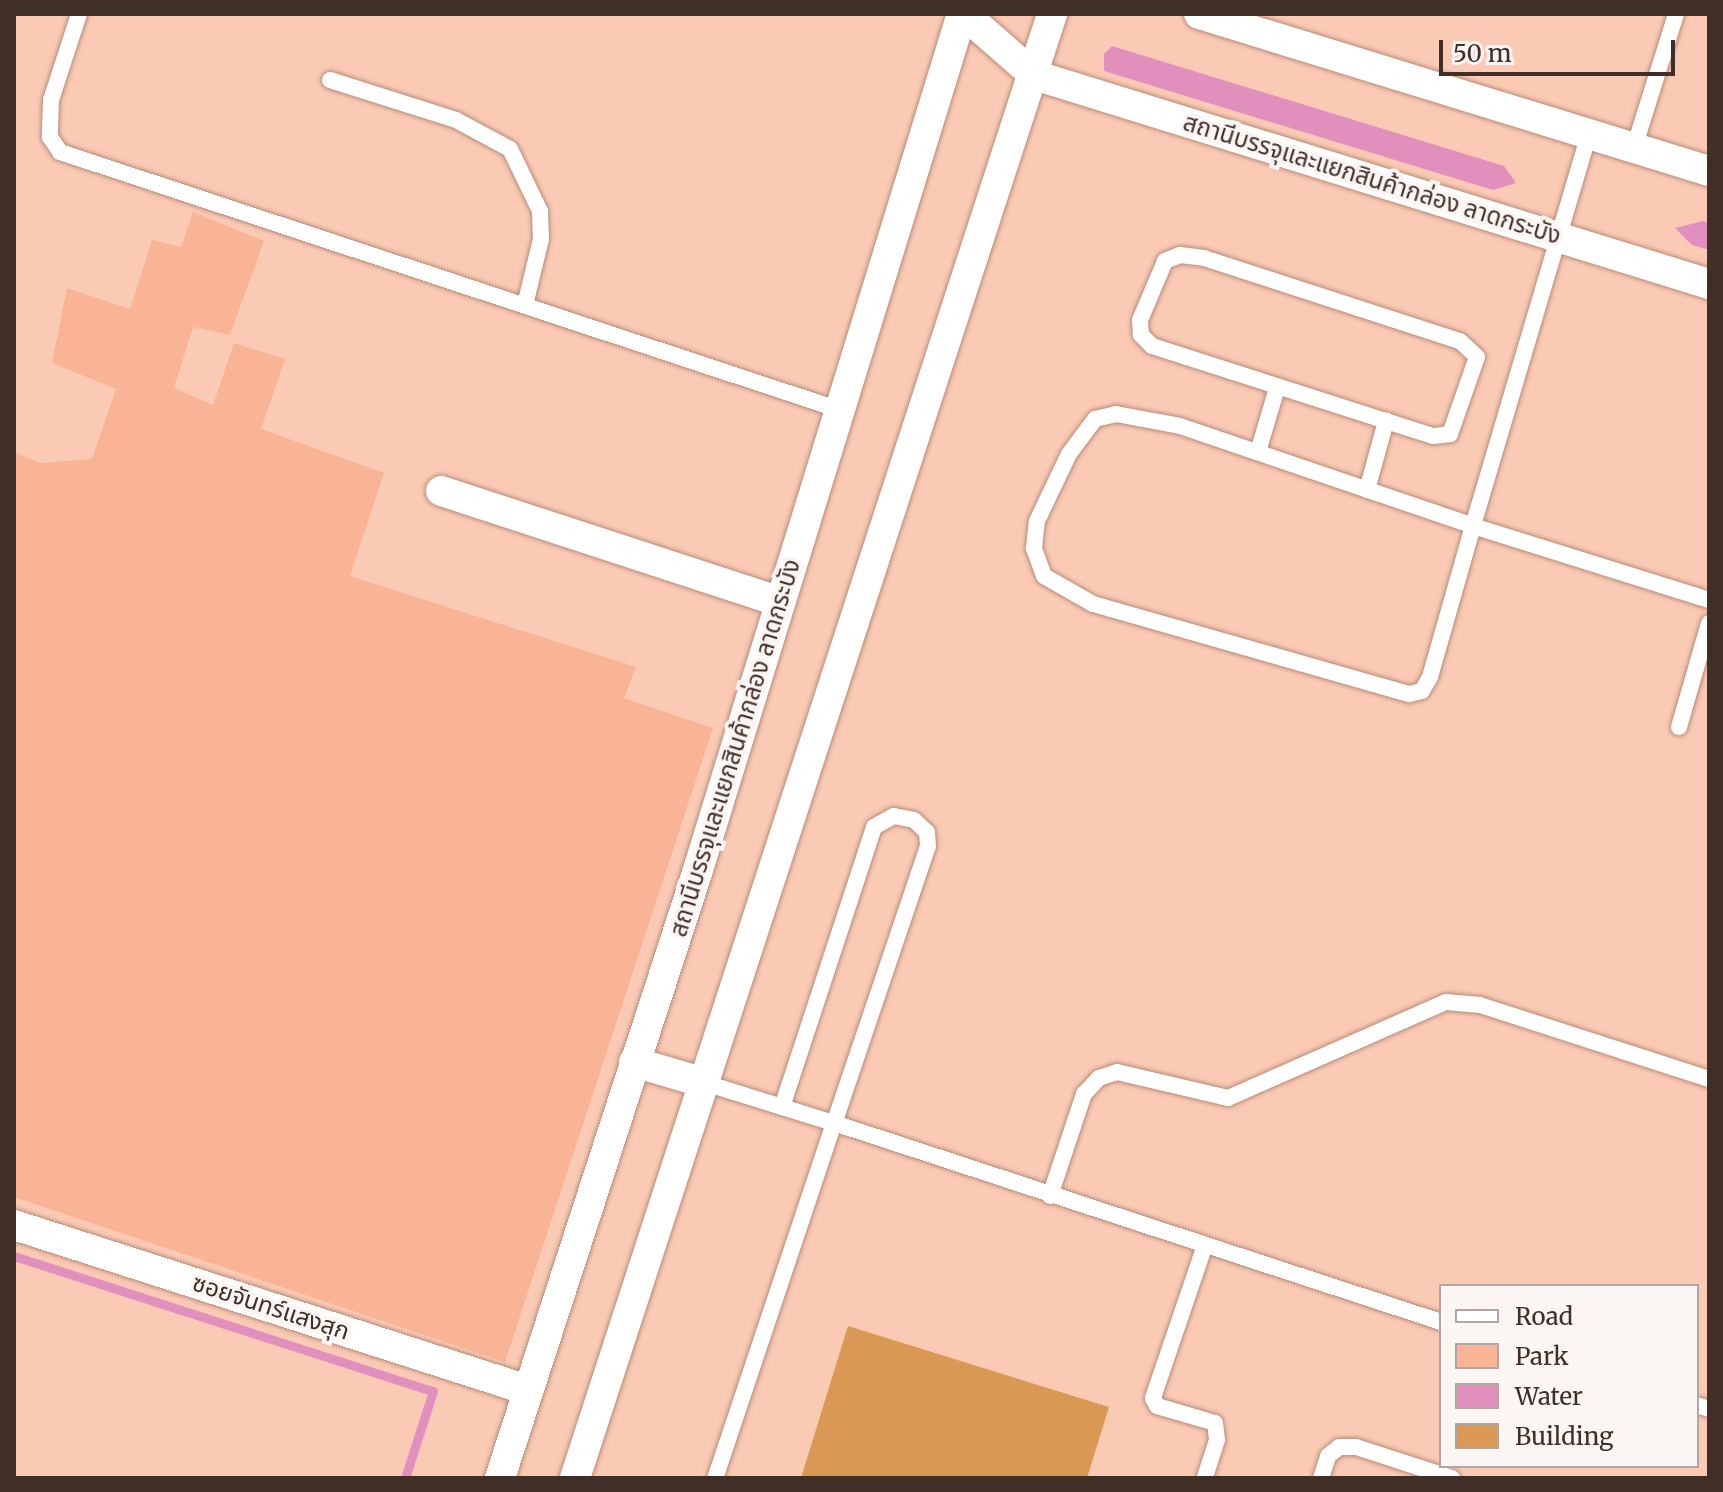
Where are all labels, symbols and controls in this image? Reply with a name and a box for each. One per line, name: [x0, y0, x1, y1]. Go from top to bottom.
scale bar: [1443, 24, 1679, 74]
text: 50 m: [1453, 38, 1512, 69]
street label: สถานีบรรจุและแยกสินค้ากล่อง ลาดกระบัง: [1180, 108, 1564, 250]
street label: สถานีบรรจุและแยกสินค้ากล่อง ลาดกระบัง: [664, 556, 806, 940]
street label: ซอยจันทร์แสงสุก: [189, 1268, 353, 1346]
legend: [1439, 1284, 1699, 1468]
text: Road: [1515, 1301, 1573, 1332]
text: Park: [1515, 1341, 1568, 1372]
text: Water: [1515, 1381, 1583, 1412]
text: Building: [1515, 1421, 1614, 1452]

